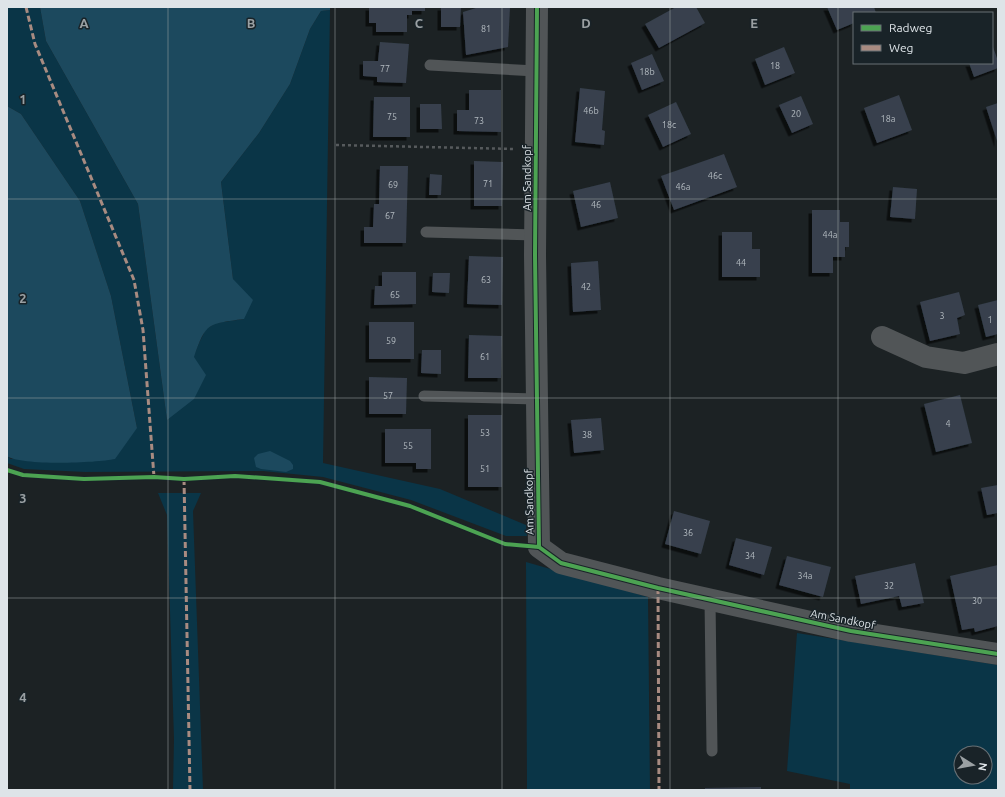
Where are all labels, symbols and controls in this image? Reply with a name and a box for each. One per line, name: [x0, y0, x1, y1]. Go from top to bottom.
legend: [853, 12, 993, 64]
text: A: [79, 16, 89, 30]
text: B: [247, 16, 256, 30]
text: C: [415, 16, 424, 30]
text: D: [581, 16, 591, 30]
text: E: [750, 16, 758, 30]
text: Radweg: [889, 21, 932, 34]
house number: 81: [481, 24, 491, 34]
text: Weg: [889, 41, 913, 54]
house number: 18: [770, 61, 780, 71]
house number: 77: [380, 64, 390, 74]
house number: 18b: [639, 67, 655, 77]
text: 1: [19, 92, 27, 106]
house number: 46b: [583, 106, 599, 116]
house number: 20: [791, 109, 801, 119]
house number: 75: [387, 112, 397, 122]
house number: 18a: [881, 114, 895, 124]
house number: 73: [474, 116, 484, 126]
house number: 18c: [662, 120, 676, 130]
street label: Am Sandkopf: [521, 144, 533, 211]
house number: 46c: [708, 171, 722, 181]
house number: 71: [483, 179, 493, 189]
house number: 69: [388, 180, 398, 190]
house number: 46a: [676, 182, 690, 192]
house number: 46: [591, 200, 601, 210]
house number: 67: [385, 211, 395, 221]
house number: 44a: [823, 230, 837, 240]
house number: 44: [736, 258, 746, 268]
house number: 63: [481, 275, 491, 285]
house number: 42: [581, 282, 591, 292]
house number: 65: [390, 290, 400, 300]
text: 2: [19, 291, 27, 305]
house number: 3: [939, 311, 945, 321]
house number: 1: [987, 315, 993, 325]
house number: 59: [386, 336, 396, 346]
house number: 61: [480, 352, 490, 362]
house number: 57: [383, 391, 393, 401]
house number: 4: [945, 419, 951, 429]
house number: 53: [480, 428, 490, 438]
house number: 38: [582, 430, 592, 440]
house number: 55: [403, 441, 413, 451]
house number: 51: [480, 464, 490, 474]
street label: Am Sandkopf: [522, 468, 536, 535]
text: 3: [19, 491, 27, 505]
house number: 36: [683, 528, 693, 538]
house number: 34: [745, 551, 755, 561]
house number: 34a: [798, 571, 812, 581]
house number: 32: [884, 581, 894, 591]
house number: 30: [972, 596, 982, 606]
street label: Am Sandkopf: [810, 607, 877, 631]
text: 4: [19, 690, 27, 704]
north arrow: [953, 745, 993, 785]
text: N: [976, 762, 989, 772]

